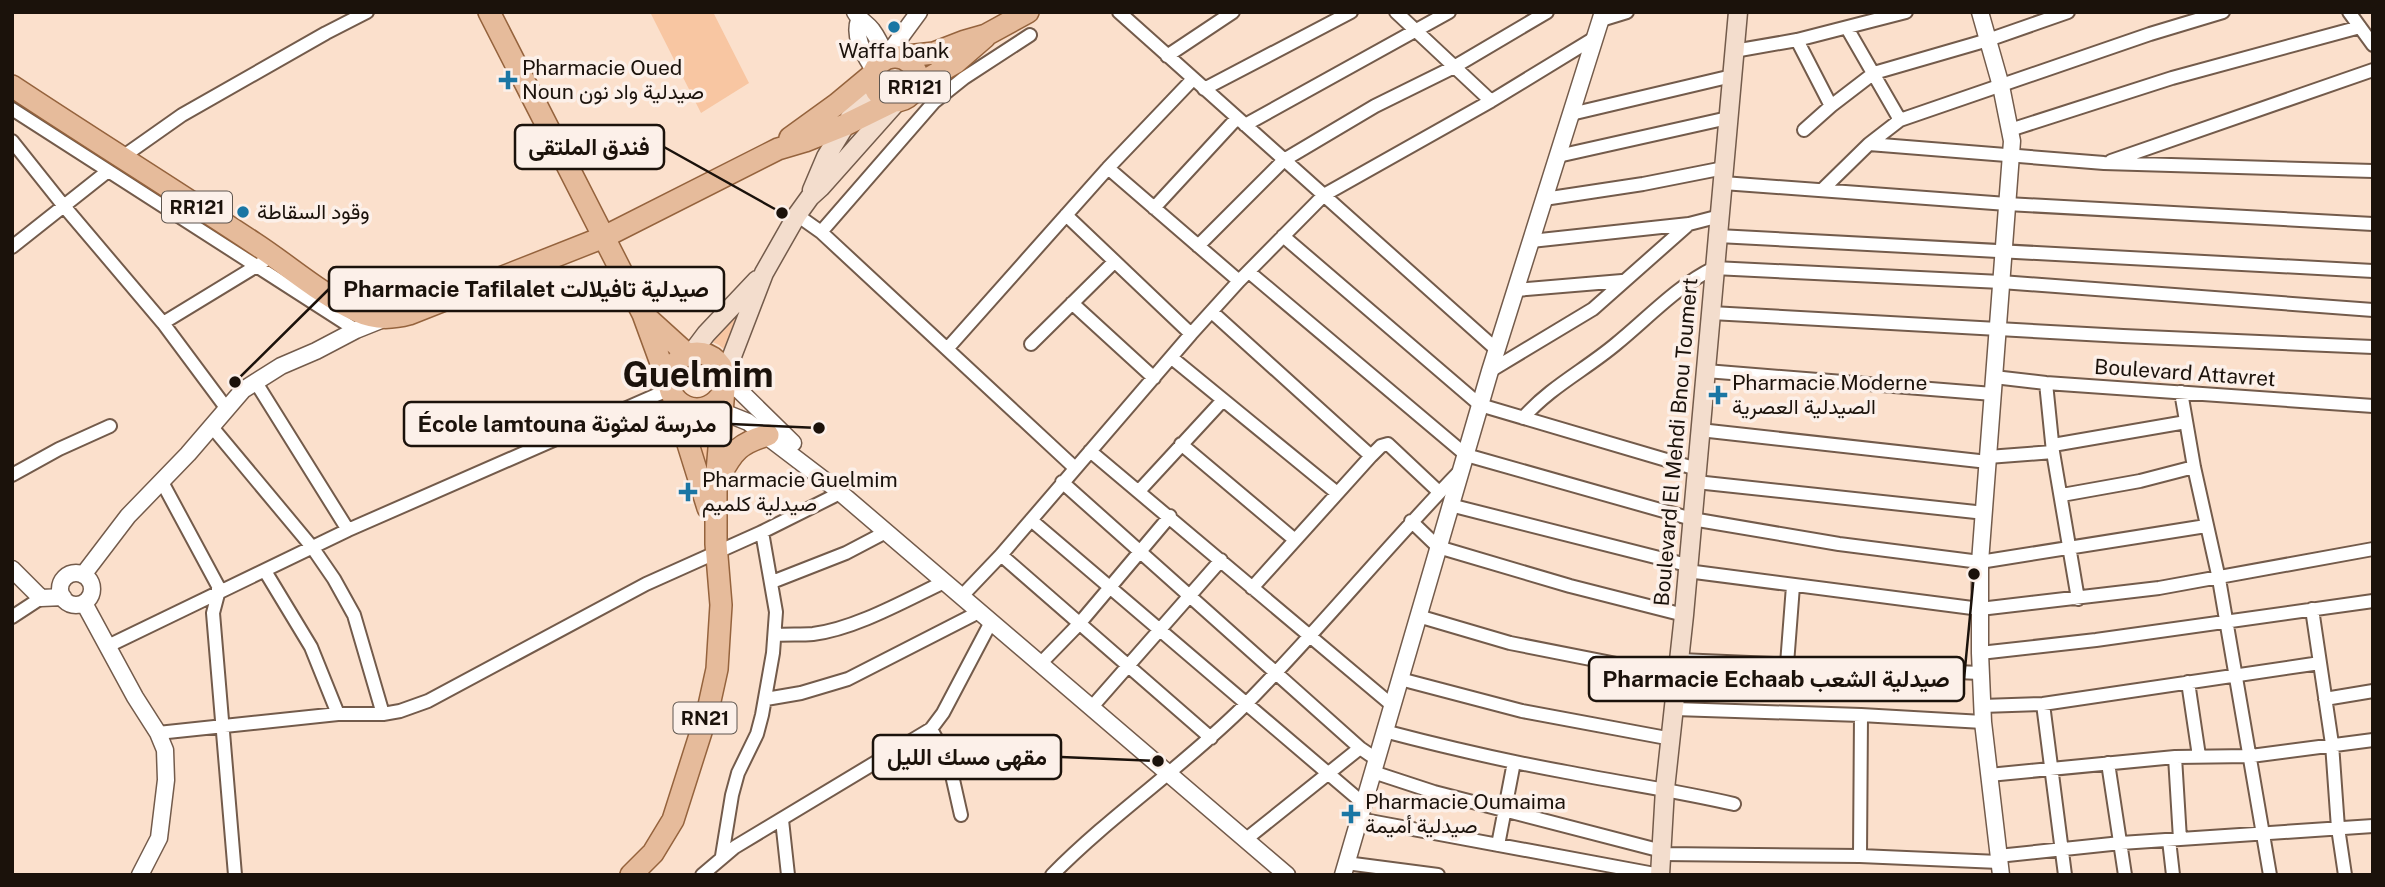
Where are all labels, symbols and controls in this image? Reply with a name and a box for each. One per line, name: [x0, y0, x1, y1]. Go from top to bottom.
marker: Waffa bank: [886, 19, 902, 35]
place label: Waffa bank: [838, 38, 950, 63]
place label: Pharmacie Oued Noun صيدلية واد نون: [522, 55, 704, 105]
marker: Pharmacie Oued Noun صيدلية واد نون: [500, 72, 516, 88]
road number: RR121: [880, 72, 950, 102]
callout: فندق الملتقى: [515, 125, 664, 169]
text: فندق الملتقى: [528, 133, 650, 161]
road number: RR121: [162, 192, 232, 223]
place label: وقود السقاطة: [257, 199, 370, 225]
marker: وقود السقاطة: [235, 204, 251, 220]
callout: Pharmacie Tafilalet صيدلية تافيلالت: [329, 267, 724, 311]
text: Pharmacie Tafilalet صيدلية تافيلالت: [343, 275, 709, 303]
street label: Boulevard El Mehdi Bnou Toumert: [1649, 277, 1702, 607]
district label: Guelmim: [622, 354, 774, 395]
street label: Boulevard Attavret: [2093, 354, 2277, 391]
place label: Pharmacie Moderne الصيدلية العصرية: [1732, 370, 1927, 420]
marker: Pharmacie Moderne الصيدلية العصرية: [1710, 387, 1726, 403]
callout: École lamtouna مدرسة لمثونة: [404, 402, 731, 446]
text: École lamtouna مدرسة لمثونة: [417, 410, 717, 439]
place label: Pharmacie Guelmim صيدلية كلميم: [702, 467, 898, 518]
marker: Pharmacie Guelmim صيدلية كلميم: [680, 484, 696, 500]
callout: Pharmacie Echaab صيدلية الشعب: [1589, 657, 1964, 701]
text: Pharmacie Echaab صيدلية الشعب: [1602, 665, 1950, 693]
road number: RN21: [674, 702, 736, 734]
callout: مقهى مسك الليل: [873, 735, 1061, 779]
text: مقهى مسك الليل: [887, 743, 1047, 772]
place label: Pharmacie Oumaima صيدلية أميمة: [1365, 789, 1566, 838]
marker: Pharmacie Oumaima صيدلية أميمة: [1343, 806, 1359, 822]

